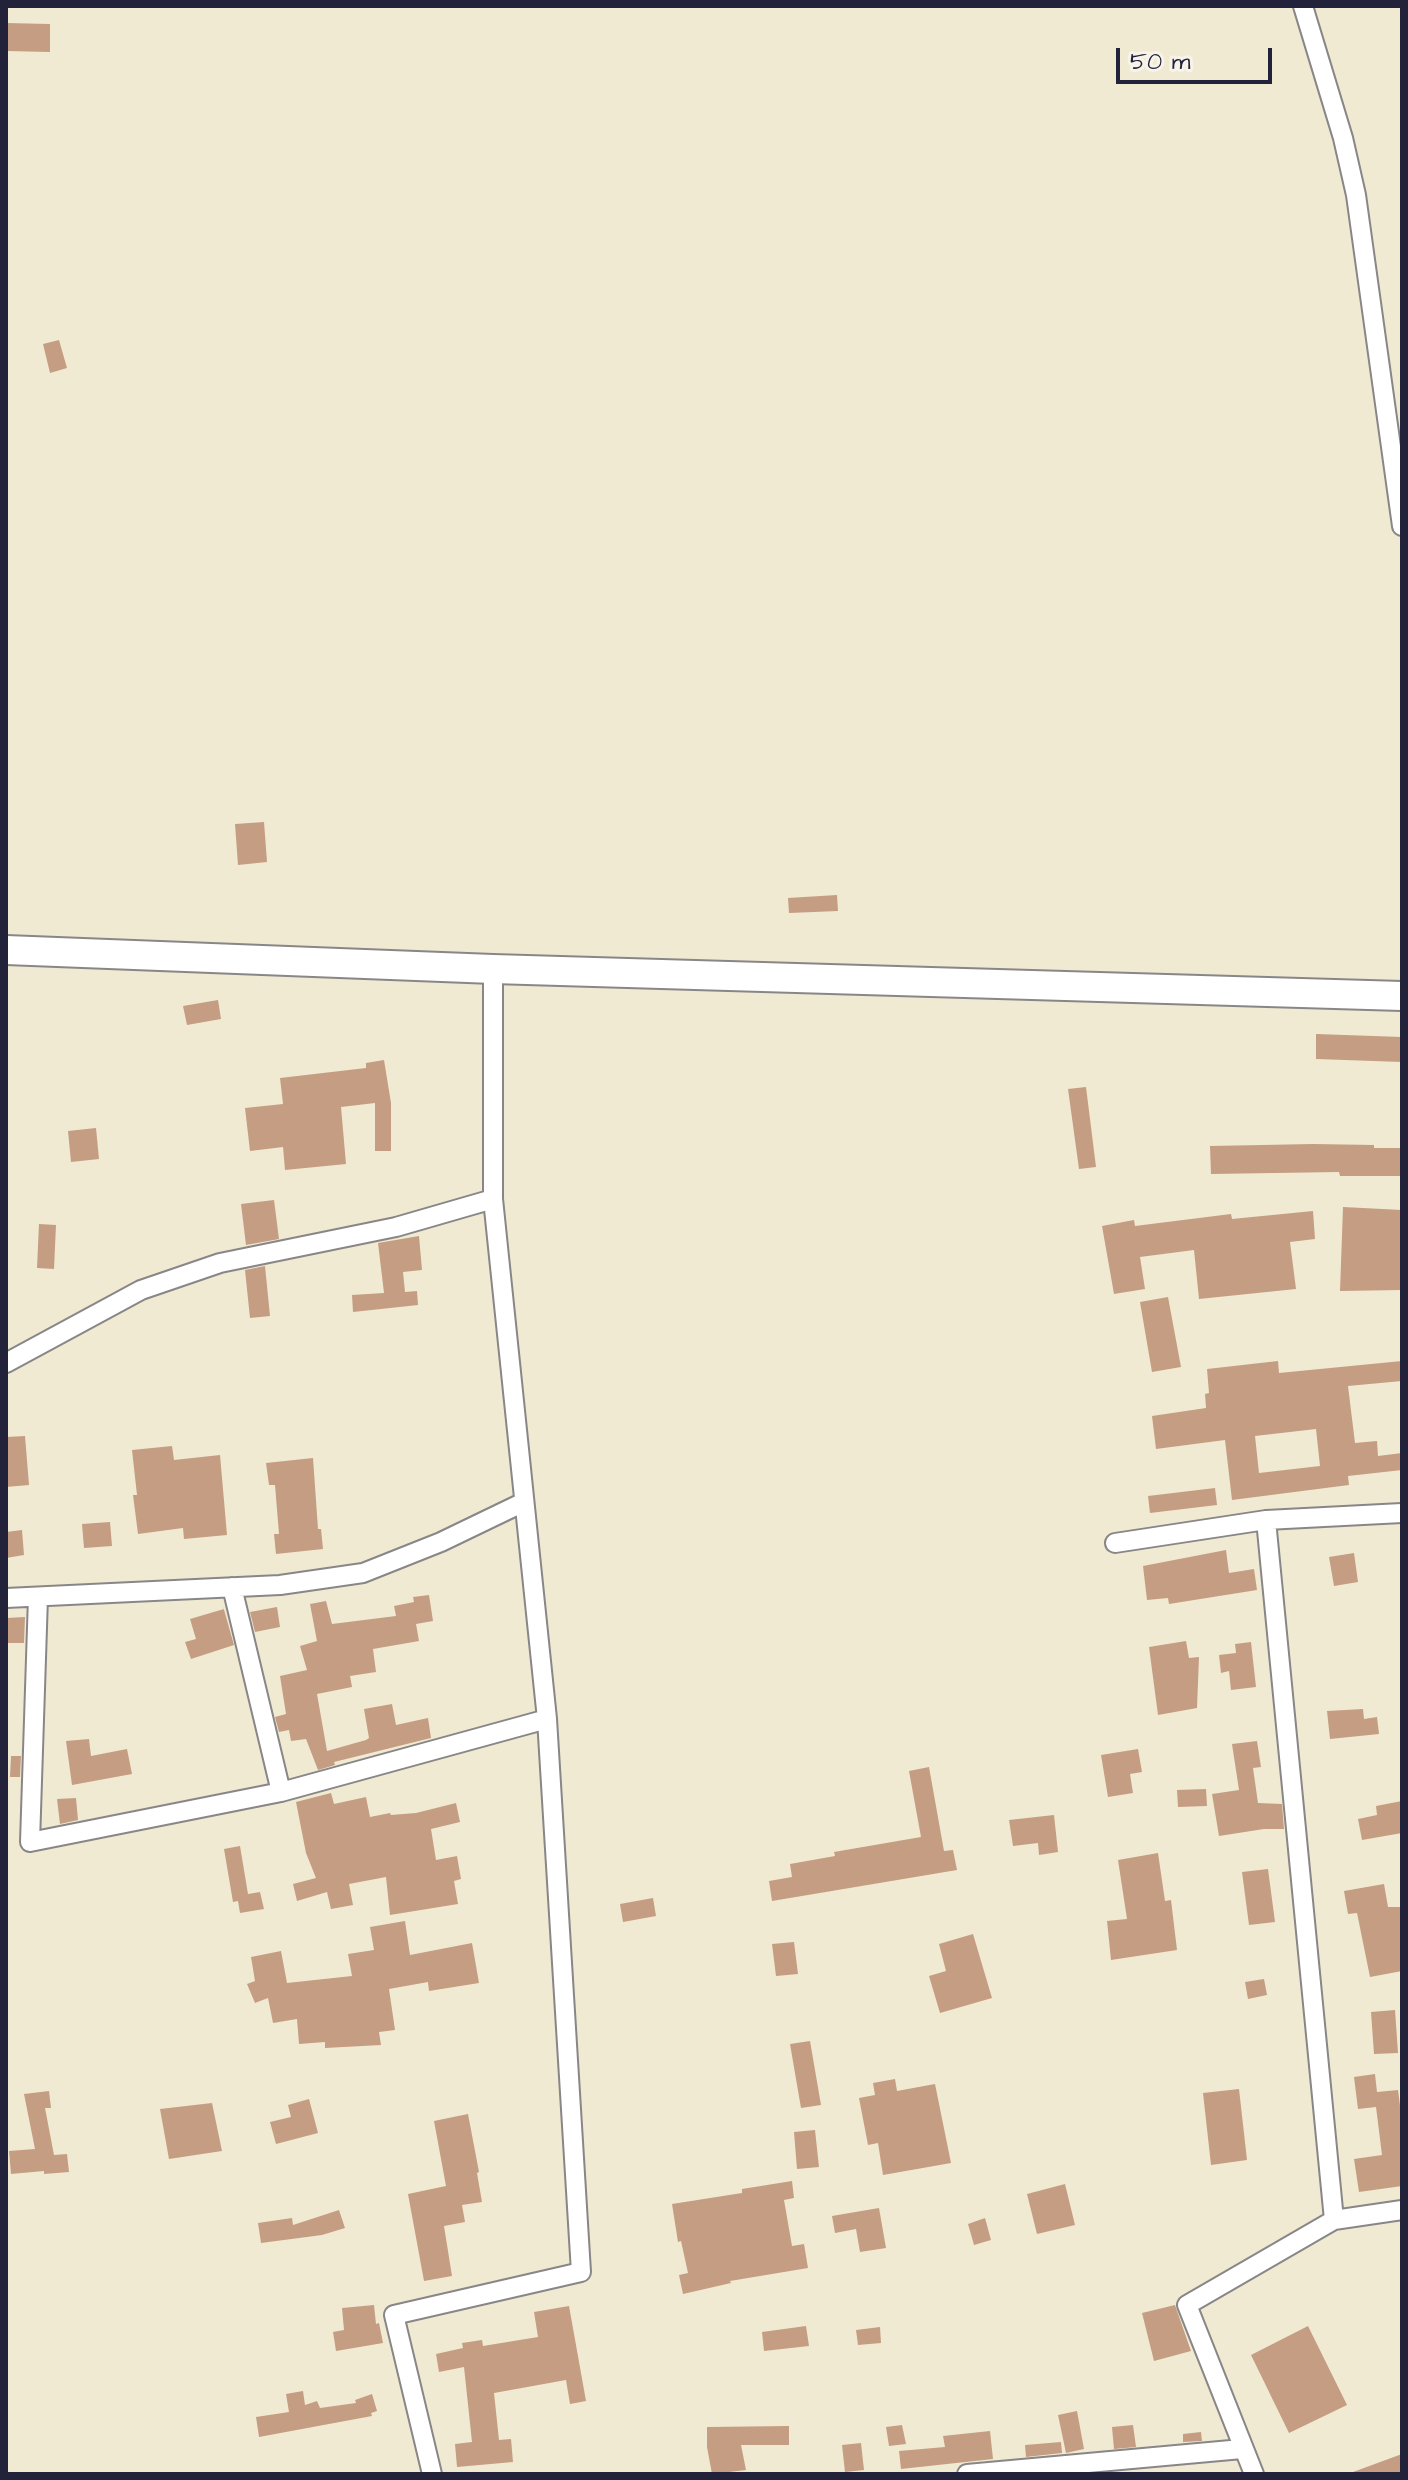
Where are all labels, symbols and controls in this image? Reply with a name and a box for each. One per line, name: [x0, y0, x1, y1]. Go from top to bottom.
scale bar: [1120, 32, 1276, 82]
text: 50 m: [1130, 45, 1190, 79]

